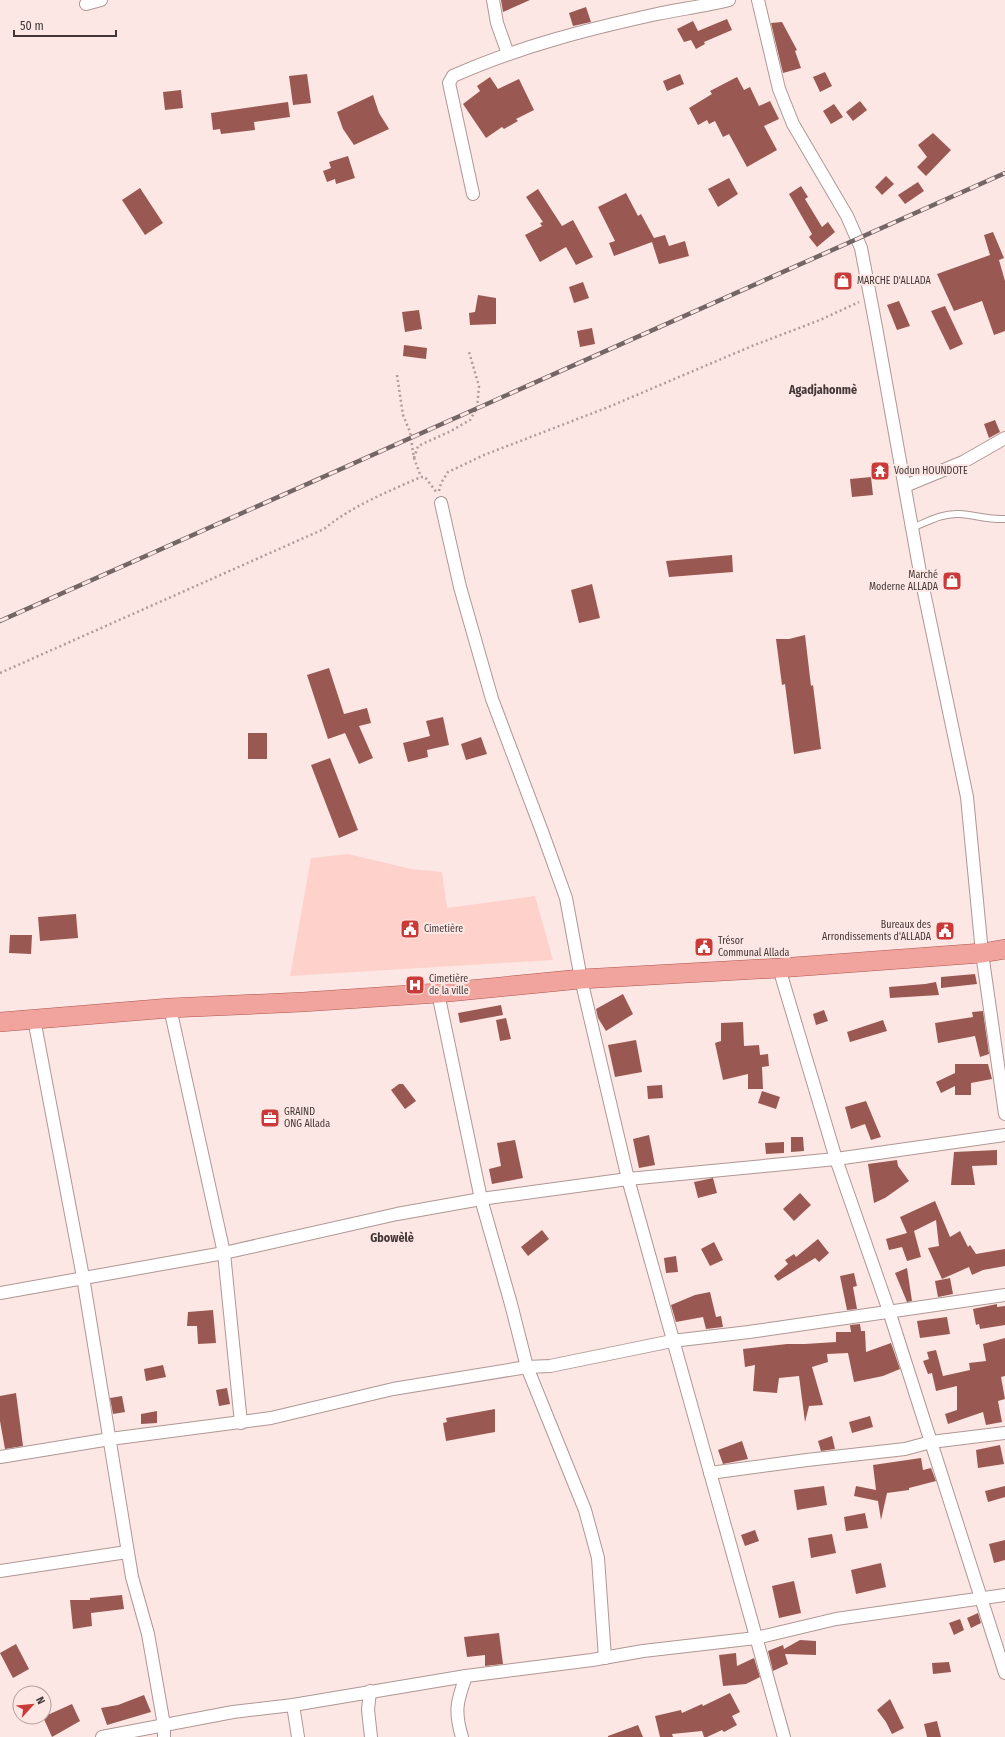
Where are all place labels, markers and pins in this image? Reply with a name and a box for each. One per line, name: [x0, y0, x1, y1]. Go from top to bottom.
shop icon: MARCHE D'ALLADA: [832, 270, 854, 292]
place label: MARCHE D'ALLADA: [857, 275, 932, 287]
temple icon: Vodun HOUNDOTE: [869, 460, 891, 482]
place label: Vodun HOUNDOTE: [894, 465, 968, 477]
place label: Marché Moderne ALLADA: [869, 569, 939, 593]
shop icon: Marché Moderne ALLADA: [941, 570, 963, 592]
public building icon: Cimetière: [399, 918, 421, 940]
place label: Bureaux des Arrondissements d'ALLADA: [822, 919, 932, 943]
public building icon: Bureaux des Arrondissements d'ALLADA: [934, 920, 956, 942]
place label: Cimetière: [424, 923, 463, 935]
place label: Trésor Communal Allada: [718, 935, 790, 959]
public building icon: Trésor Communal Allada: [693, 936, 715, 958]
place label: Cimetière de la ville: [429, 973, 469, 997]
hospital icon: Cimetière de la ville: [404, 974, 426, 996]
place label: GRAIND ONG Allada: [284, 1106, 330, 1130]
office icon: GRAIND ONG Allada: [259, 1107, 281, 1129]

